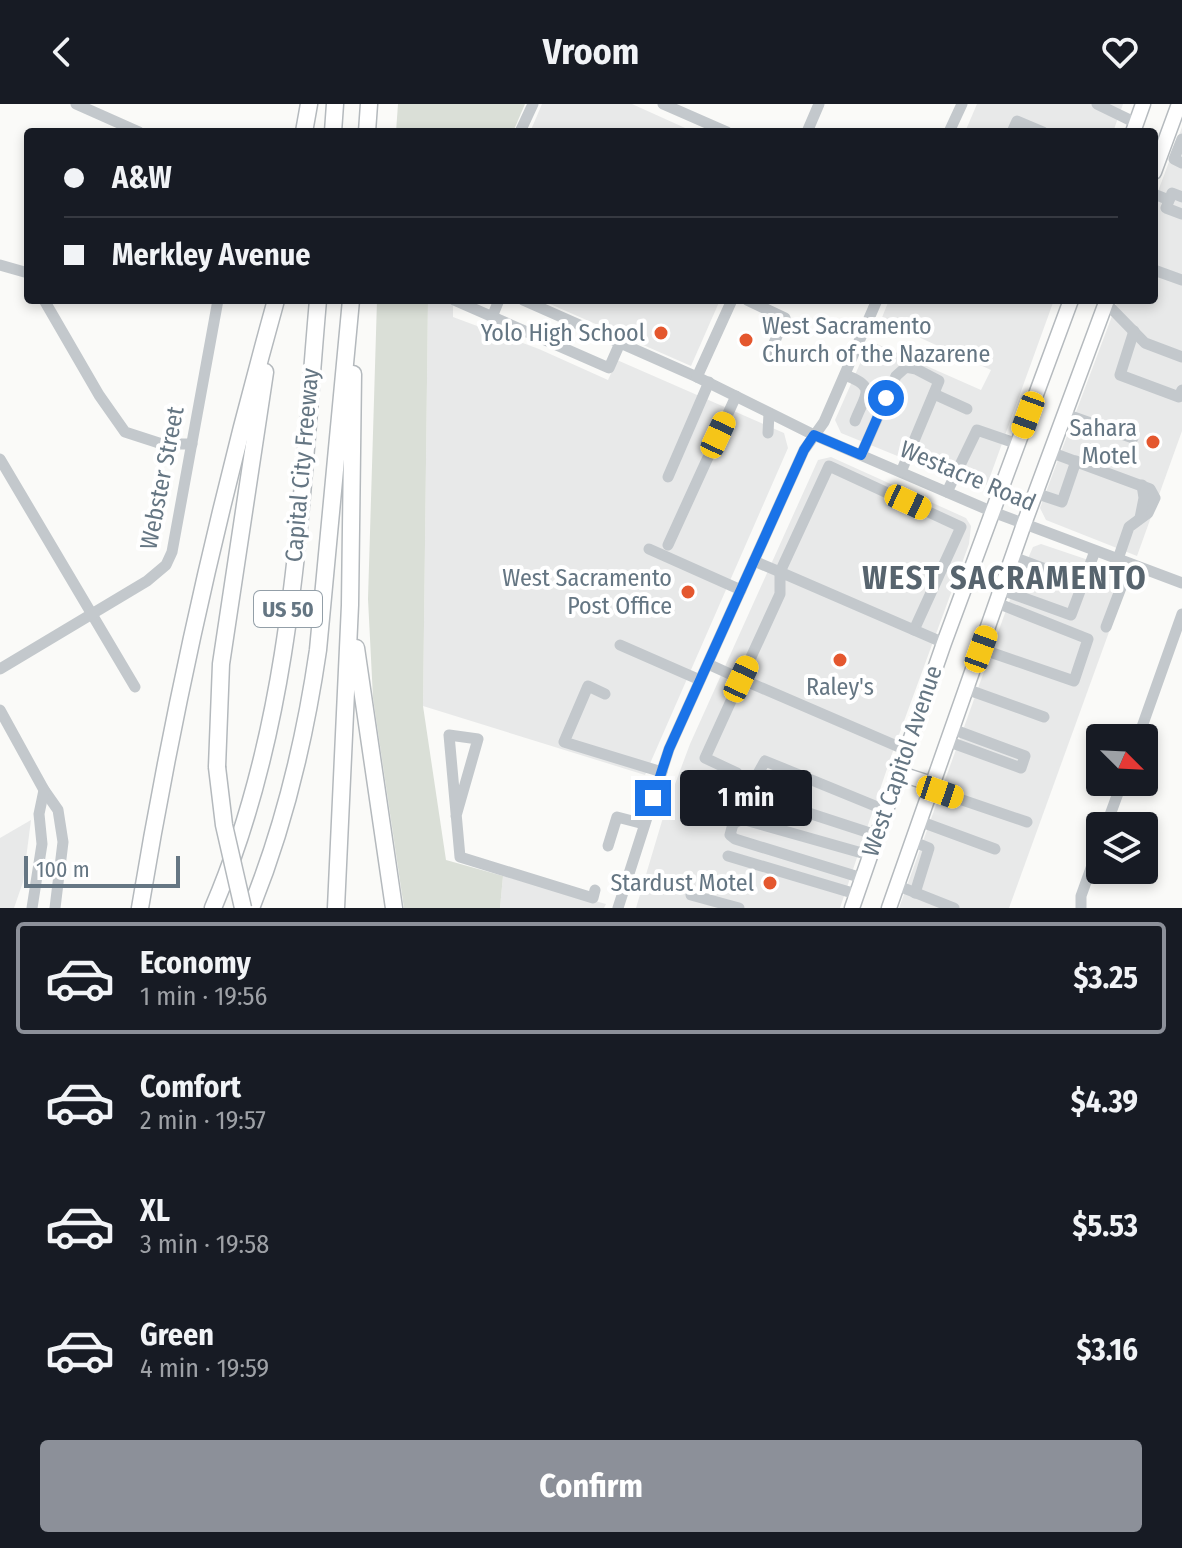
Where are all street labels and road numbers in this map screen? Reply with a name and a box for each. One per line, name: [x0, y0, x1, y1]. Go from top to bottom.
street label: Capital City Freeway: [280, 367, 324, 563]
street label: Webster Street: [134, 404, 190, 552]
street label: Westacre Road: [896, 435, 1040, 517]
road number: US 50: [254, 591, 322, 627]
street label: West Capitol Avenue: [856, 662, 948, 860]

